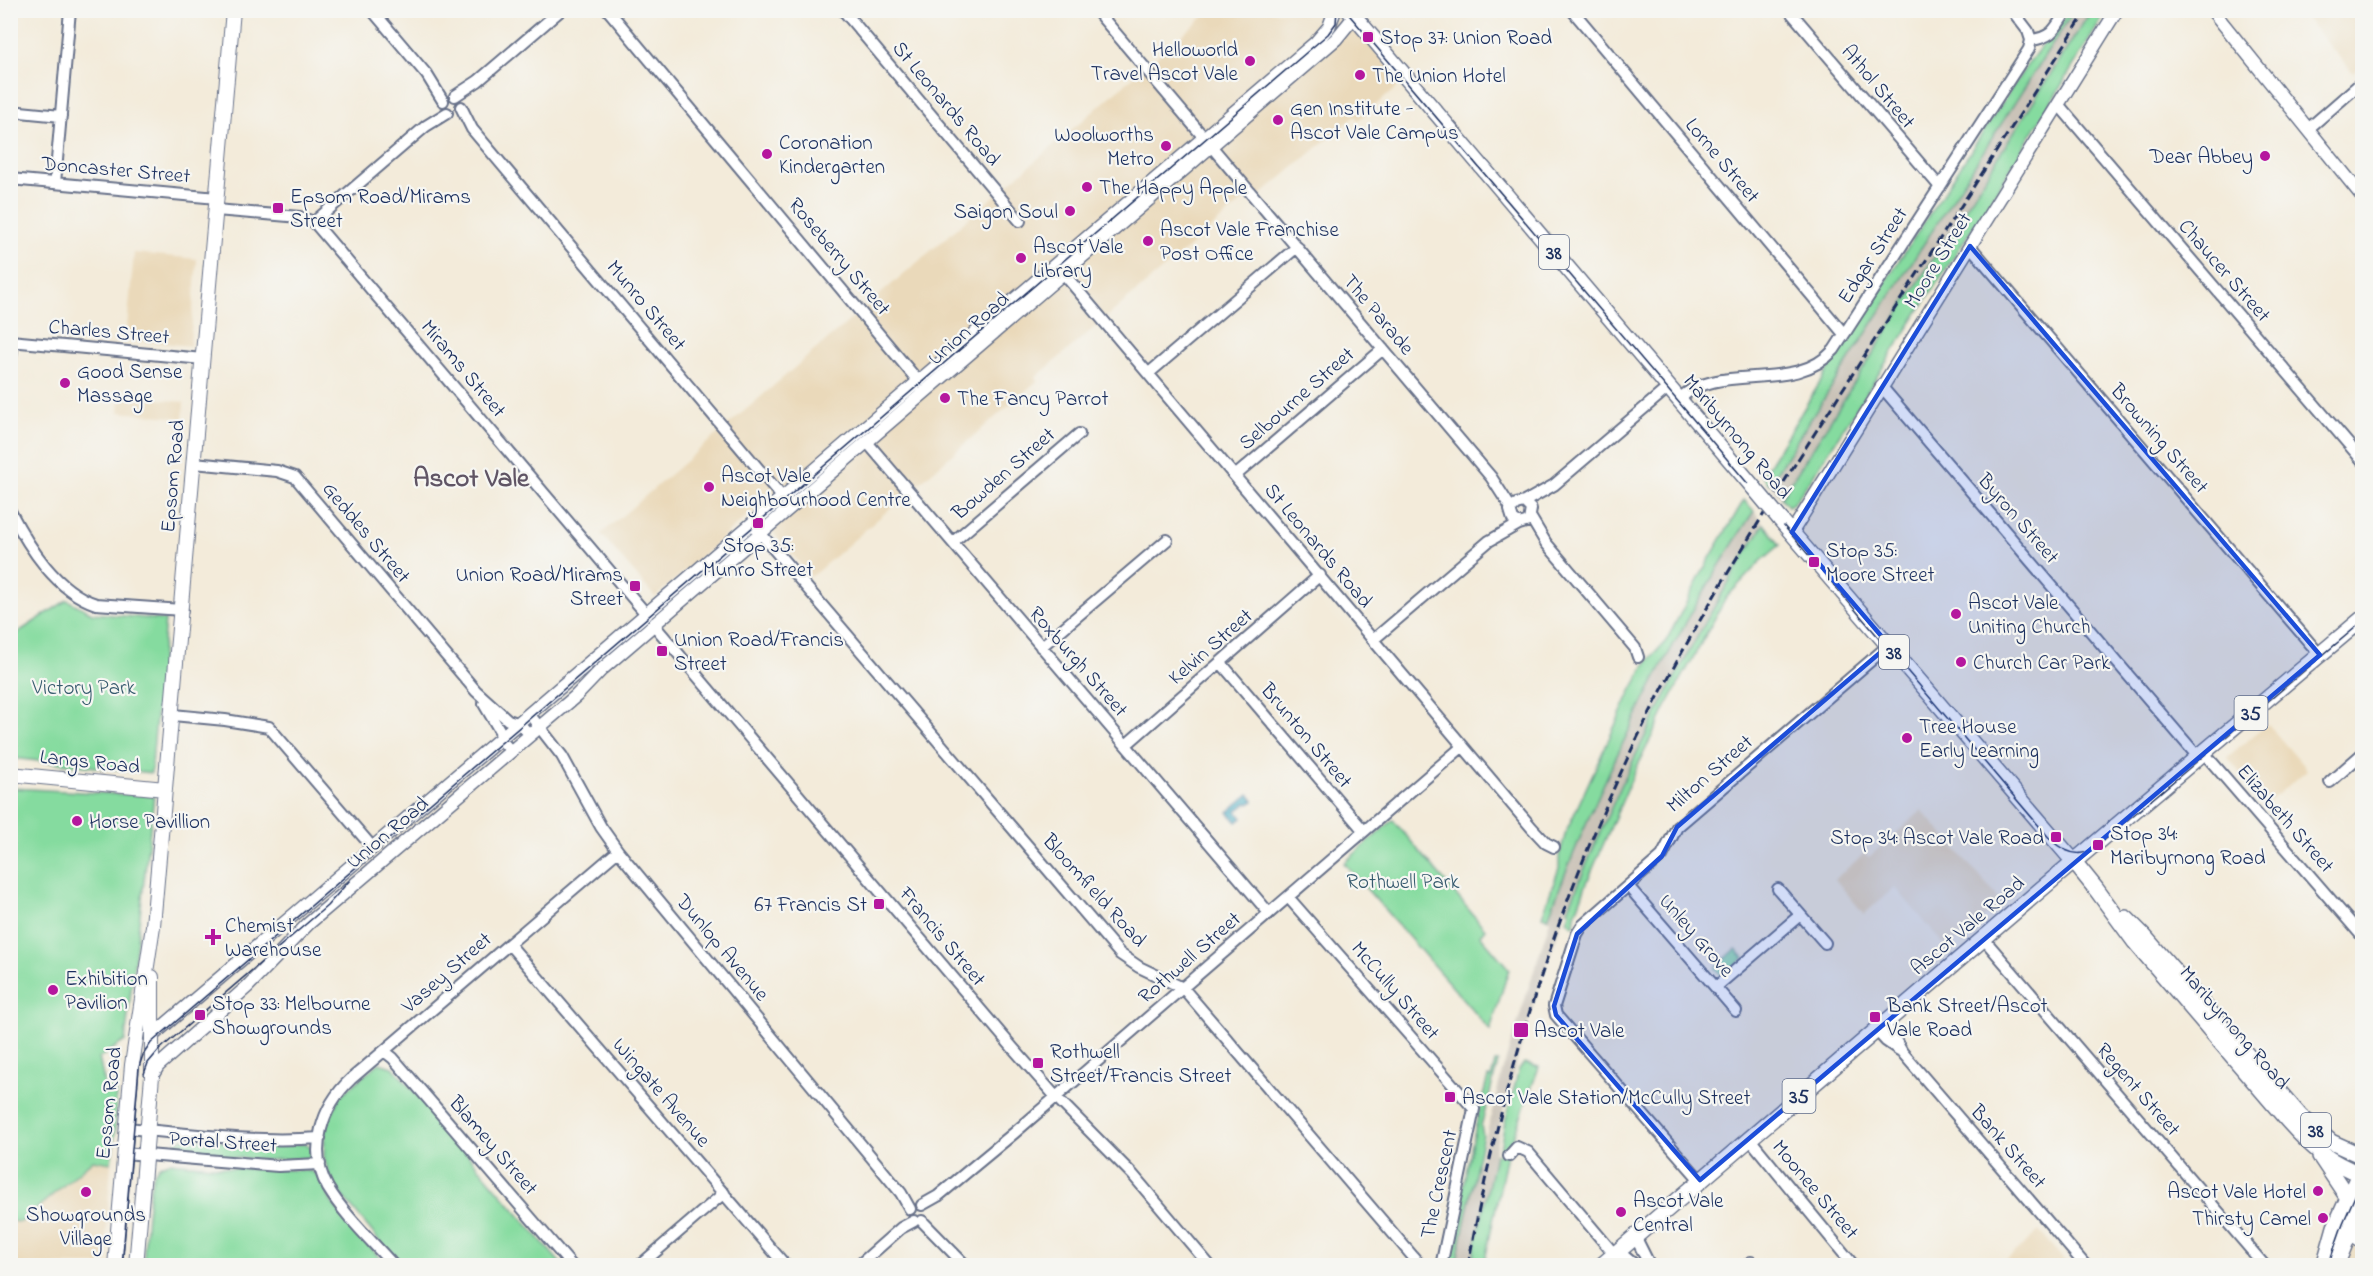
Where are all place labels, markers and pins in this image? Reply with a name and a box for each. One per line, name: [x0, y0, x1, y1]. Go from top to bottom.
place label: Stop 37: Union Road: [1380, 24, 1552, 54]
marker: Stop 37: Union Road: [1361, 30, 1375, 44]
place label: Helloworld Travel Ascot Vale: [1091, 36, 1239, 90]
marker: Helloworld Travel Ascot Vale: [1243, 54, 1257, 68]
place label: The Union Hotel: [1372, 62, 1506, 92]
marker: The Union Hotel: [1353, 68, 1367, 82]
place label: Gen Institute - Ascot Vale Campus: [1290, 95, 1459, 149]
marker: Gen Institute - Ascot Vale Campus: [1271, 113, 1285, 127]
place label: Woolworths Metro: [1054, 121, 1154, 175]
place label: Coronation Kindergarten: [779, 129, 885, 185]
marker: Woolworths Metro: [1159, 139, 1173, 153]
place label: Dear Abbey: [2149, 143, 2253, 175]
marker: Coronation Kindergarten: [760, 147, 774, 161]
marker: Dear Abbey: [2258, 149, 2272, 163]
place label: The Happy Apple: [1099, 174, 1248, 206]
marker: The Happy Apple: [1080, 180, 1094, 194]
place label: Epsom Road/Mirams Street: [290, 183, 471, 237]
place label: Saigon Soul: [954, 198, 1058, 230]
marker: Epsom Road/Mirams Street: [271, 201, 285, 215]
marker: Saigon Soul: [1063, 204, 1077, 218]
place label: Ascot Vale Franchise Post Office: [1160, 216, 1339, 270]
place label: Ascot Vale Library: [1033, 233, 1124, 289]
marker: Ascot Vale Franchise Post Office: [1141, 234, 1155, 248]
marker: Ascot Vale Library: [1014, 251, 1028, 265]
place label: Good Sense Massage: [77, 358, 183, 414]
marker: Good Sense Massage: [58, 376, 72, 390]
place label: The Fancy Parrot: [957, 385, 1108, 417]
marker: The Fancy Parrot: [938, 391, 952, 405]
place label: Ascot Vale Neighbourhood Centre: [721, 462, 911, 518]
marker: Ascot Vale Neighbourhood Centre: [702, 480, 716, 494]
marker: Stop 35: Munro Street: [751, 516, 765, 530]
place label: Stop 35: Munro Street: [703, 532, 813, 586]
place label: Stop 35: Moore Street: [1826, 537, 1935, 591]
marker: Stop 35: Moore Street: [1807, 555, 1821, 569]
place label: Union Road/Mirams Street: [456, 561, 623, 615]
marker: Union Road/Mirams Street: [628, 579, 642, 593]
place label: Ascot Vale Uniting Church: [1968, 589, 2091, 645]
marker: Ascot Vale Uniting Church: [1949, 607, 1963, 621]
place label: Union Road/Francis Street: [674, 626, 844, 680]
marker: Union Road/Francis Street: [655, 644, 669, 658]
place label: Church Car Park: [1973, 649, 2111, 679]
marker: Church Car Park: [1954, 655, 1968, 669]
place label: Tree House Early Learning: [1919, 713, 2039, 769]
marker: Tree House Early Learning: [1900, 731, 1914, 745]
place label: Horse Pavillion: [89, 808, 210, 838]
marker: Horse Pavillion: [70, 814, 84, 828]
place label: Stop 34: Maribyrnong Road: [2110, 820, 2266, 876]
place label: Stop 34: Ascot Vale Road: [1830, 824, 2044, 854]
marker: Stop 34: Ascot Vale Road: [2049, 830, 2063, 844]
marker: Stop 34: Maribyrnong Road: [2091, 838, 2105, 852]
place label: 67 Francis St: [754, 891, 867, 921]
marker: 67 Francis St: [872, 897, 886, 911]
place label: Chemist Warehouse: [225, 912, 322, 966]
marker: Chemist Warehouse: [206, 930, 220, 944]
place label: Exhibition Pavilion: [65, 965, 148, 1019]
marker: Exhibition Pavilion: [46, 983, 60, 997]
place label: Stop 33: Melbourne Showgrounds: [212, 990, 371, 1046]
place label: Bank Street/Ascot Vale Road: [1886, 992, 2048, 1046]
marker: Stop 33: Melbourne Showgrounds: [193, 1008, 207, 1022]
marker: Bank Street/Ascot Vale Road: [1868, 1010, 1882, 1024]
place label: Ascot Vale: [1534, 1017, 1625, 1047]
marker: Ascot Vale: [1512, 1021, 1530, 1039]
place label: Rothwell Street/Francis Street: [1050, 1038, 1232, 1092]
marker: Rothwell Street/Francis Street: [1031, 1056, 1045, 1070]
place label: Ascot Vale Station/McCully Street: [1462, 1084, 1751, 1116]
marker: Ascot Vale Station/McCully Street: [1443, 1090, 1457, 1104]
place label: Ascot Vale Hotel: [2167, 1178, 2306, 1208]
marker: Ascot Vale Hotel: [2311, 1184, 2325, 1198]
marker: Showgrounds Village: [79, 1185, 93, 1199]
place label: Ascot Vale Central: [1633, 1187, 1724, 1241]
place label: Showgrounds Village: [26, 1201, 146, 1257]
marker: Ascot Vale Central: [1614, 1205, 1628, 1219]
place label: Thirsty Camel: [2192, 1205, 2311, 1237]
marker: Thirsty Camel: [2316, 1211, 2330, 1225]

